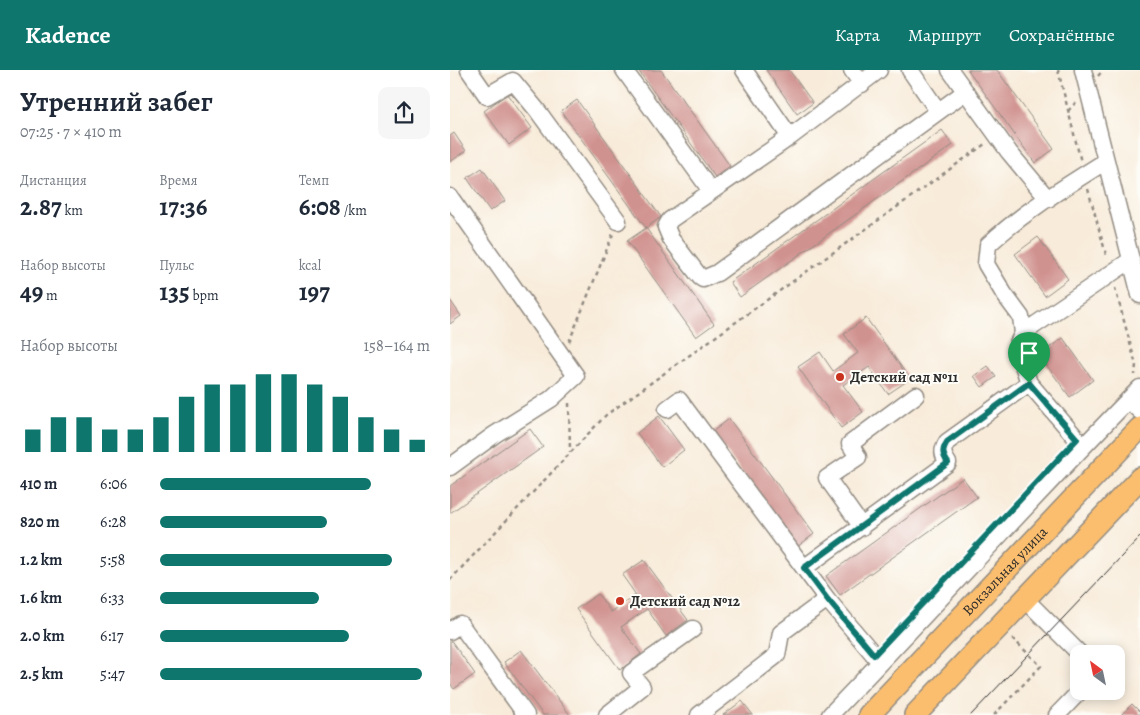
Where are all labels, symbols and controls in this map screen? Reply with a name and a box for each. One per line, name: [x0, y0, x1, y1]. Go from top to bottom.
text: Kadence: [25, 19, 111, 51]
text: Карта: [835, 23, 880, 47]
text: Маршрут: [908, 23, 981, 47]
text: Сохранённые: [1009, 23, 1115, 47]
text: Утренний забег: [20, 83, 213, 121]
button: share: [378, 87, 430, 139]
text: 07:25 · 7 × 410 m: [20, 121, 122, 143]
text: Дистанция: [20, 171, 87, 190]
text: Время: [159, 171, 197, 190]
text: Темп: [299, 171, 329, 190]
text: 2.87: [20, 190, 62, 224]
text: 17:36: [159, 190, 207, 224]
text: 6:08: [299, 190, 341, 224]
text: km: [62, 201, 83, 220]
text: /km: [341, 201, 367, 220]
text: Набор высоты: [20, 256, 106, 275]
text: Пульс: [159, 256, 194, 275]
text: kcal: [299, 256, 321, 275]
text: 49: [20, 275, 43, 309]
text: 135: [159, 275, 190, 309]
text: 197: [299, 275, 330, 309]
text: m: [43, 286, 58, 305]
text: bpm: [190, 286, 219, 305]
pin: [1008, 332, 1050, 383]
text: Набор высоты: [20, 335, 118, 357]
text: 158–164 m: [364, 335, 430, 357]
icon: arrive: [1015, 339, 1043, 367]
place label: Детский сад №11: [850, 367, 959, 387]
marker: Детский сад №11: [834, 371, 846, 383]
text: 410 m: [20, 473, 58, 495]
text: 6:06: [100, 473, 127, 495]
text: 820 m: [20, 511, 60, 533]
text: 6:28: [100, 511, 127, 533]
street label: Вокзальная улица: [958, 522, 1052, 620]
text: 1.2 km: [20, 549, 62, 571]
text: 5:58: [100, 549, 125, 571]
text: 1.6 km: [20, 587, 62, 609]
text: 6:33: [100, 587, 125, 609]
place label: Детский сад №12: [630, 591, 741, 611]
marker: Детский сад №12: [614, 595, 626, 607]
text: 2.0 km: [20, 625, 65, 647]
text: 6:17: [100, 625, 123, 647]
north arrow: [1070, 645, 1125, 700]
map controls: [1070, 645, 1125, 700]
text: 2.5 km: [20, 663, 63, 685]
text: 5:47: [100, 663, 125, 685]

